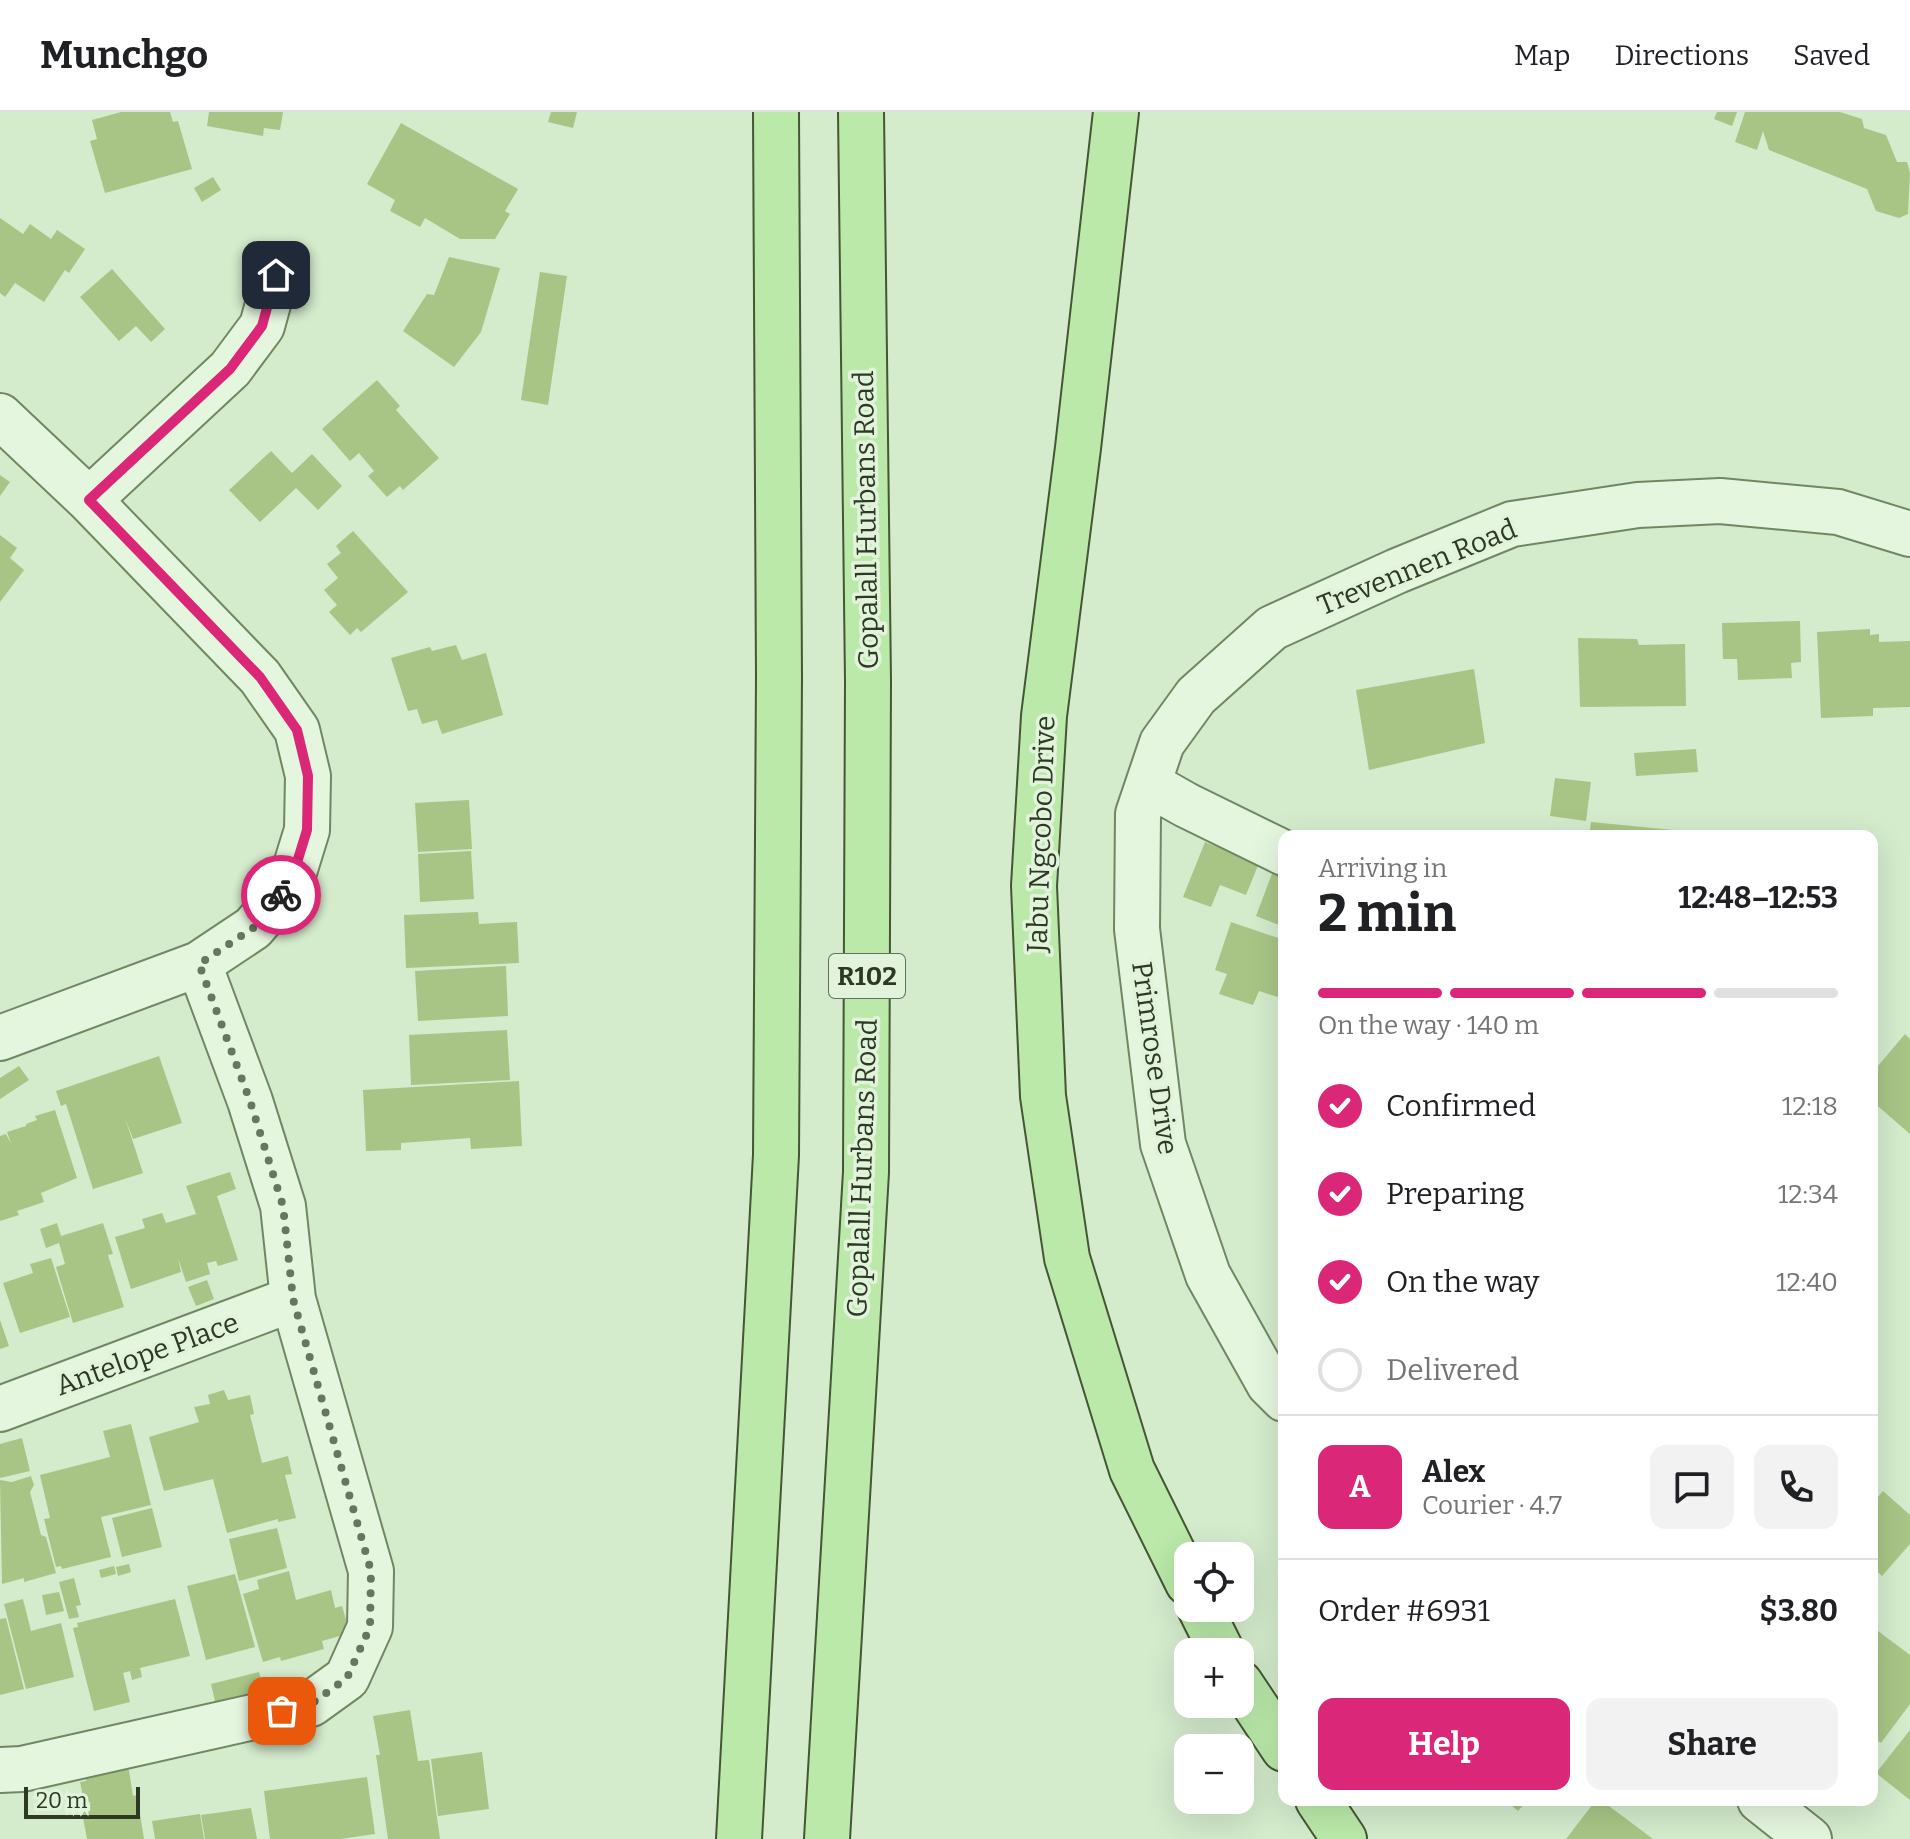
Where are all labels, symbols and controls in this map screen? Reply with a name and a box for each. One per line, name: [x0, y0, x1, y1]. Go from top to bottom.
text: Munchgo: [40, 32, 208, 78]
text: Map: [1514, 39, 1570, 72]
text: Directions: [1614, 39, 1749, 72]
text: Saved: [1793, 39, 1870, 72]
pin: [242, 241, 310, 309]
icon: home: [254, 253, 298, 297]
street label: Gopalall Hurbans Road: [847, 370, 885, 670]
street label: Trevennen Road: [1313, 512, 1521, 622]
street label: Jabu Ngcobo Drive: [1020, 715, 1062, 954]
text: Arriving in: [1318, 853, 1447, 884]
courier: [241, 855, 321, 935]
icon: bike: [259, 873, 303, 917]
text: 12:48–12:53: [1678, 880, 1838, 916]
text: 2 min: [1318, 882, 1456, 945]
road number: R102: [829, 954, 905, 998]
street label: Primrose Drive: [1125, 959, 1185, 1157]
text: On the way · 140 m: [1318, 1010, 1539, 1041]
street label: Gopalall Hurbans Road: [840, 1018, 884, 1318]
icon: check: [1318, 1084, 1362, 1128]
text: Confirmed: [1386, 1088, 1536, 1124]
text: 12:18: [1782, 1091, 1838, 1122]
icon: check: [1318, 1172, 1362, 1216]
text: Preparing: [1386, 1176, 1524, 1212]
text: 12:34: [1778, 1179, 1838, 1210]
icon: check: [1318, 1260, 1362, 1304]
text: On the way: [1386, 1264, 1539, 1300]
text: 12:40: [1776, 1267, 1838, 1298]
street label: Antelope Place: [51, 1306, 243, 1402]
text: Delivered: [1386, 1352, 1519, 1388]
button: chat: [1650, 1445, 1734, 1529]
button: phone: [1754, 1445, 1838, 1529]
text: Alex: [1422, 1454, 1485, 1490]
text: A: [1349, 1469, 1371, 1505]
text: Courier · 4.7: [1422, 1490, 1562, 1521]
map controls: [1174, 1542, 1254, 1814]
button: locate: [1174, 1542, 1254, 1622]
text: Order #6931: [1318, 1593, 1490, 1629]
text: $3.80: [1760, 1593, 1838, 1629]
button: +: [1174, 1638, 1254, 1718]
pin: [248, 1677, 316, 1745]
icon: bag: [260, 1689, 304, 1733]
button: Help: [1318, 1698, 1570, 1790]
button: Share: [1586, 1698, 1838, 1790]
button: −: [1174, 1734, 1254, 1814]
scale bar: [24, 1783, 140, 1819]
text: 20 m: [36, 1787, 87, 1814]

